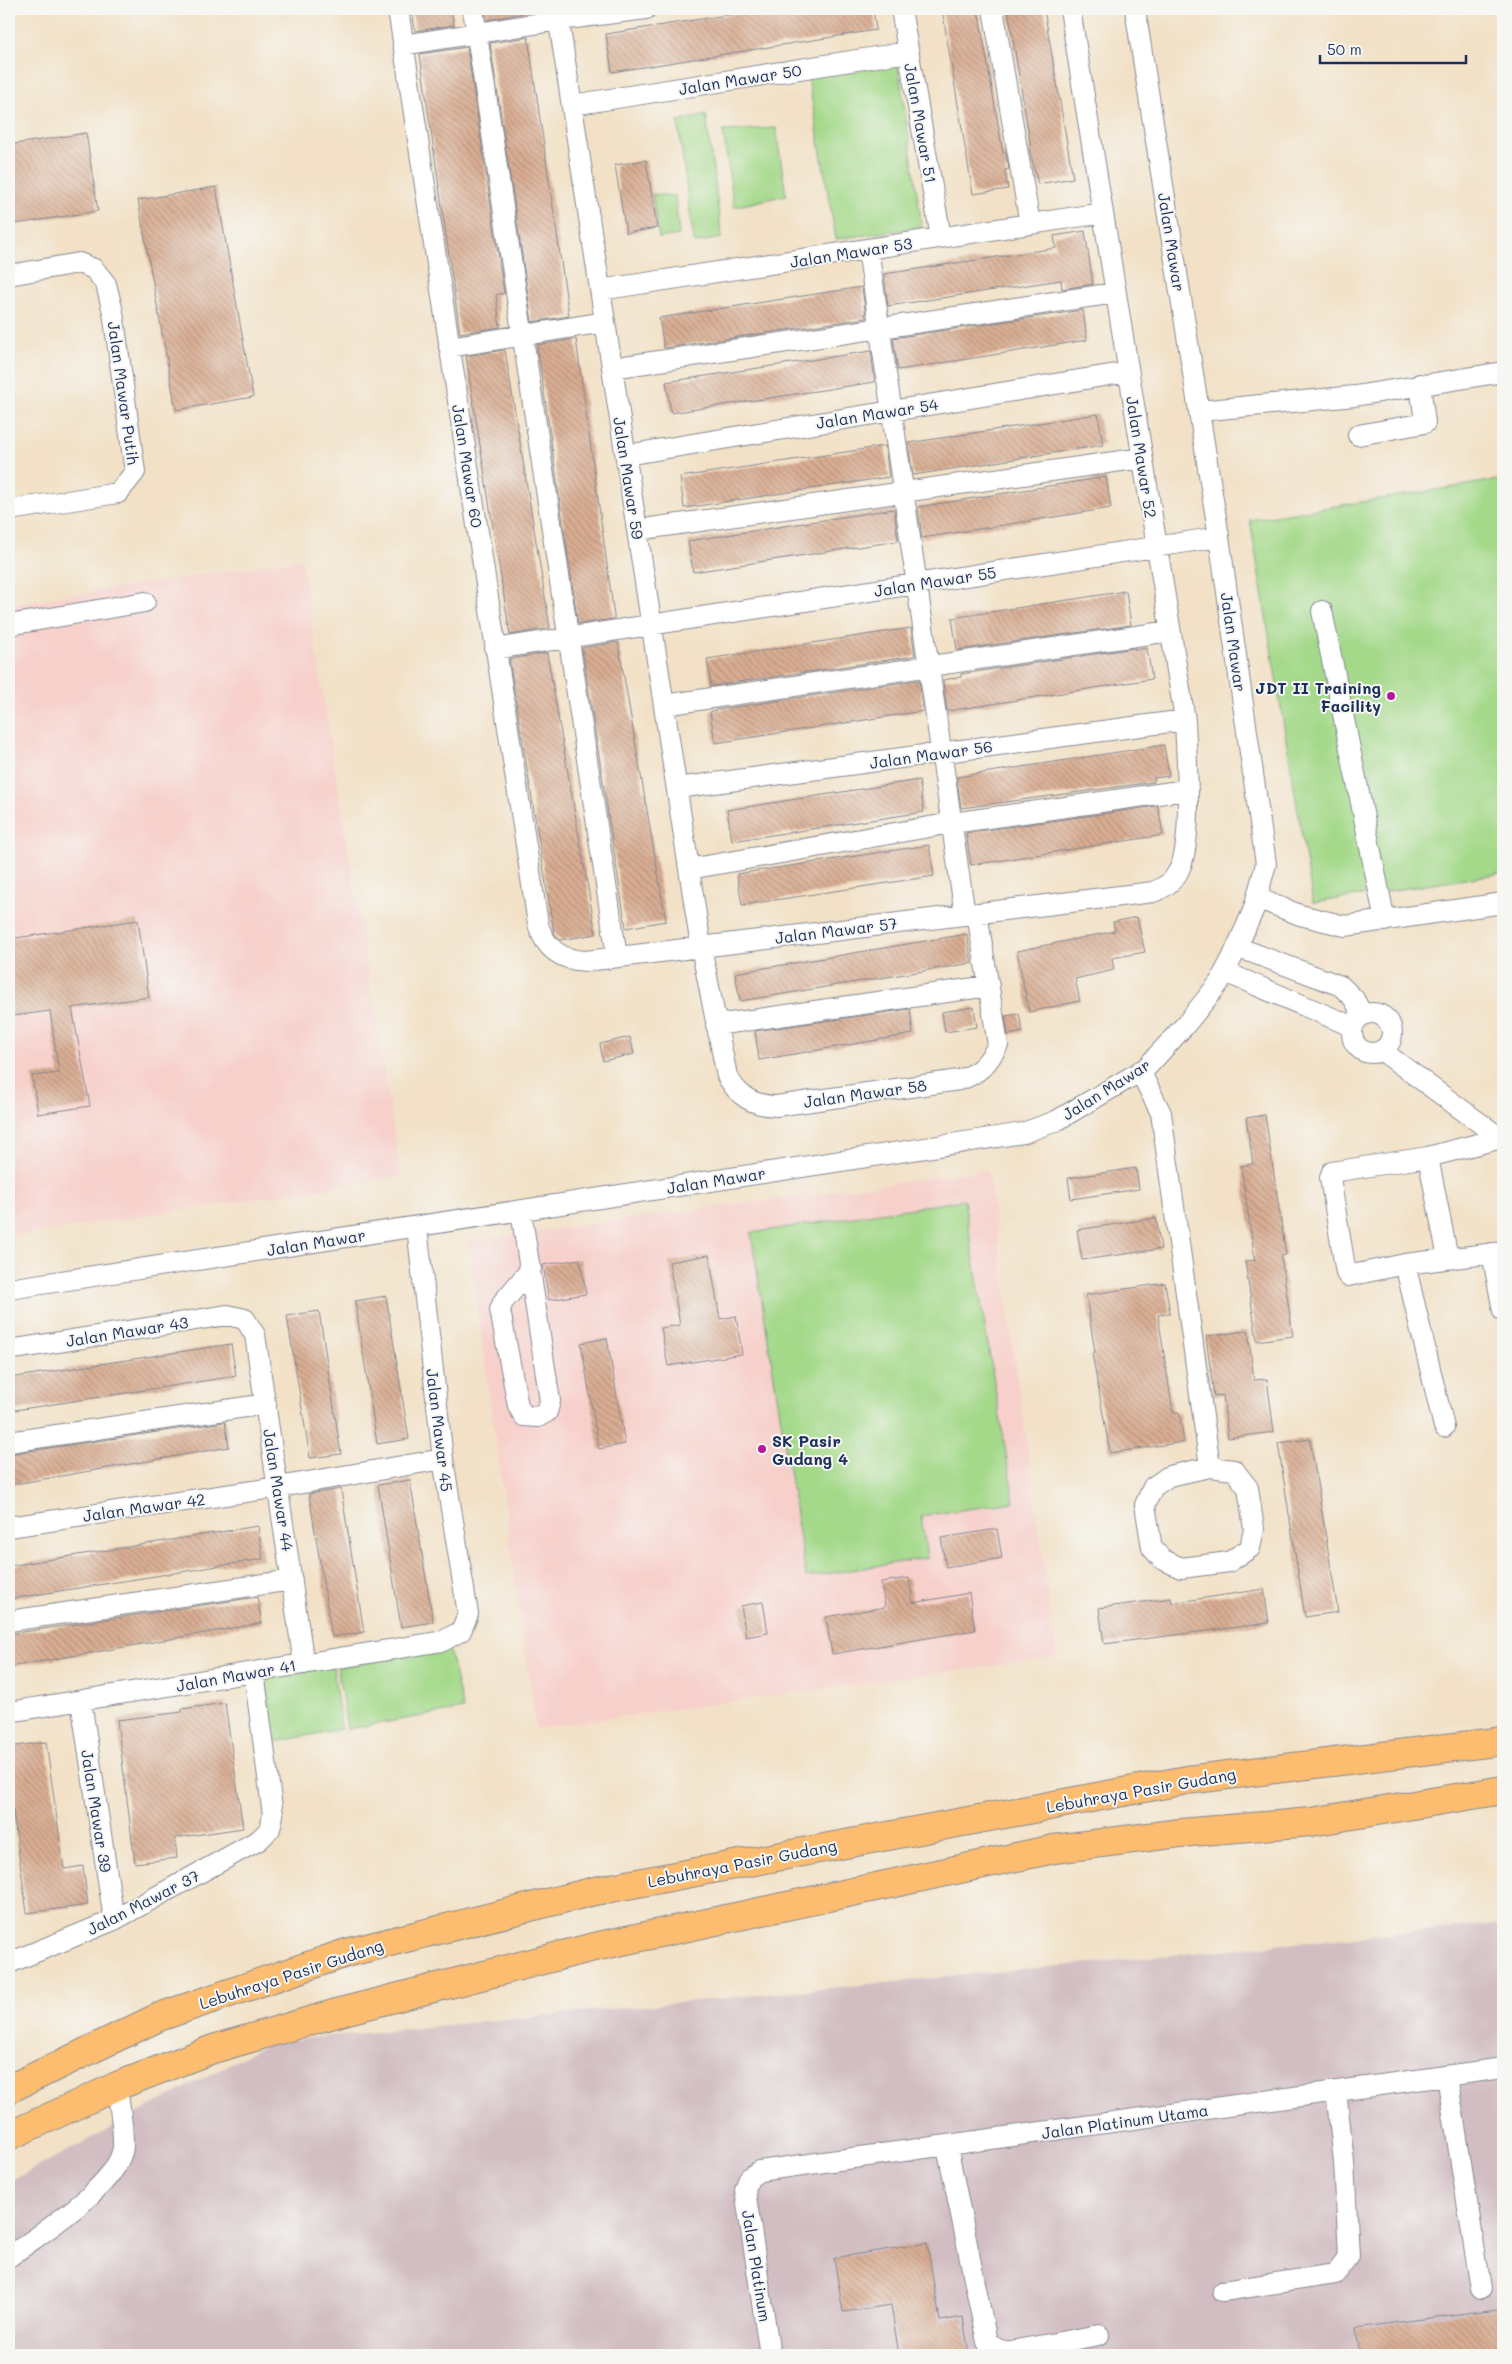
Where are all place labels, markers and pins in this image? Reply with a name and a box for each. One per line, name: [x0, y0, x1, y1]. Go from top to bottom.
place label: JDT II Training Facility: [1255, 677, 1381, 716]
marker: JDT II Training Facility: [1385, 690, 1397, 702]
place label: SK Pasir Gudang 4: [772, 1430, 848, 1469]
marker: SK Pasir Gudang 4: [756, 1443, 768, 1455]

